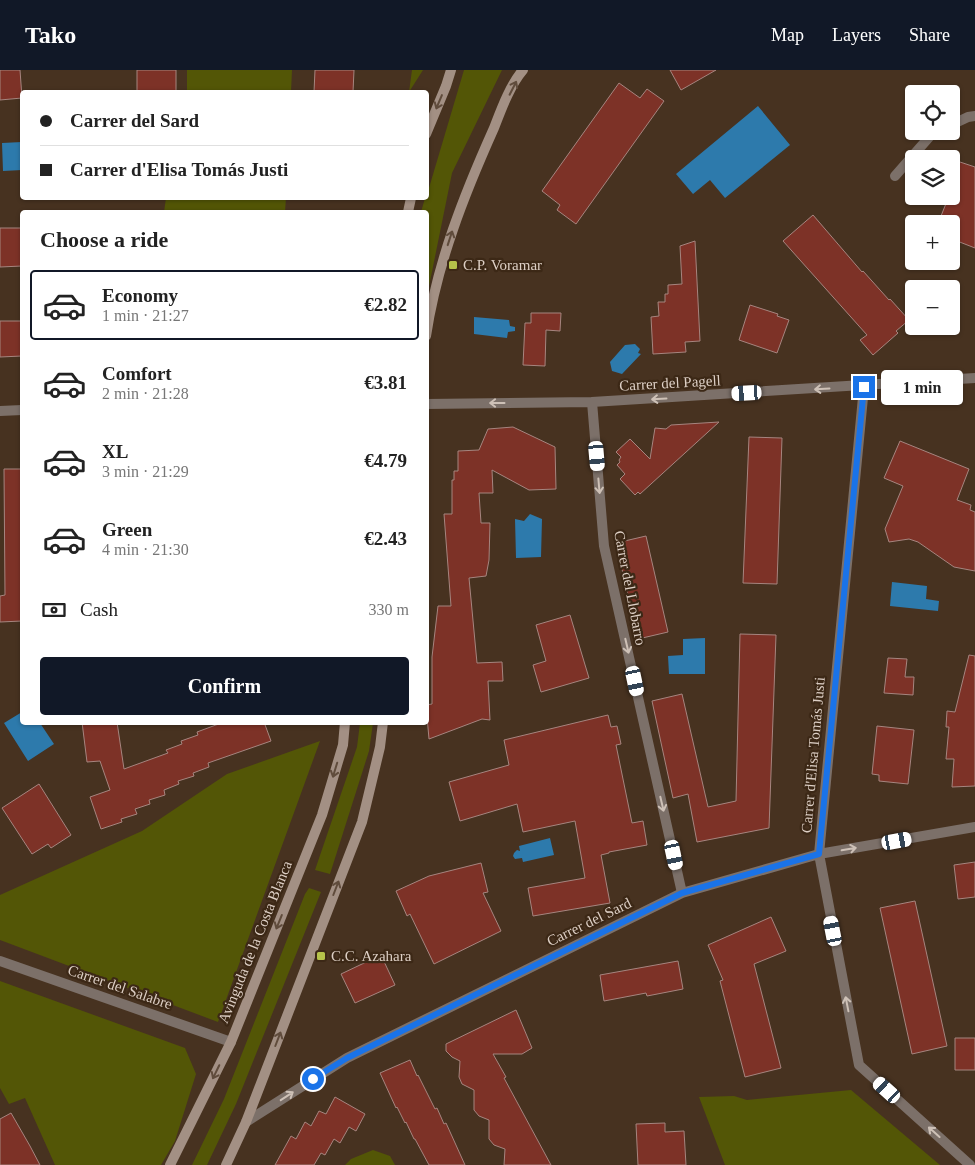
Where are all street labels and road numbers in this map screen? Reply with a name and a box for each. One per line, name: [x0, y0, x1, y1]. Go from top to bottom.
street label: Carrer del Pagell: [619, 372, 721, 394]
street label: Carrer del Llobarro: [611, 529, 649, 647]
street label: Carrer d'Elisa Tomás Justi: [798, 676, 828, 834]
street label: Avinguda de la Costa Blanca: [215, 858, 295, 1026]
street label: Carrer del Sard: [544, 895, 634, 949]
street label: Carrer del Salabre: [66, 962, 175, 1012]

